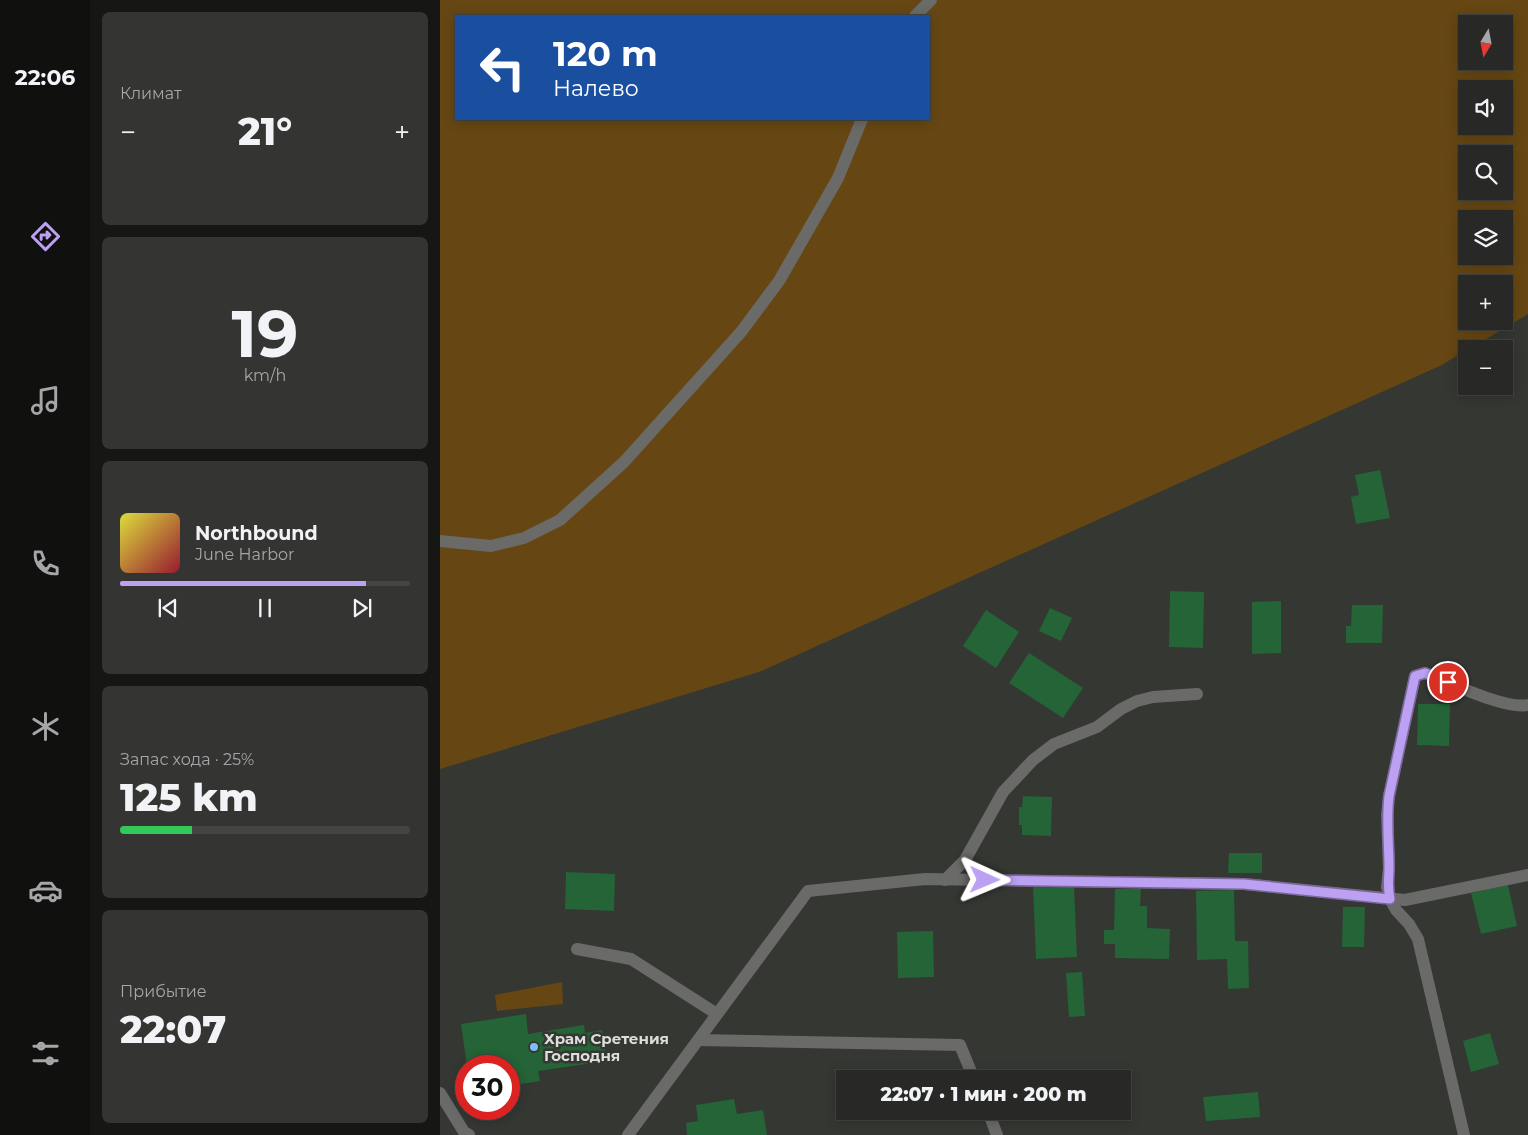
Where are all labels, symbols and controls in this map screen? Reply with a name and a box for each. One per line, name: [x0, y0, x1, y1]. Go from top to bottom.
north arrow: [1458, 15, 1512, 70]
map controls: [1458, 15, 1513, 395]
text: 120 m: [553, 32, 658, 75]
icon: left: [470, 35, 535, 100]
text: 22:06: [15, 64, 75, 91]
text: Налево: [553, 75, 639, 102]
button: sound: [1458, 80, 1513, 135]
text: Климат: [120, 84, 182, 103]
text: 21°: [238, 108, 292, 155]
text: −: [120, 115, 136, 149]
text: +: [394, 115, 410, 149]
button: search: [1458, 145, 1513, 200]
button: layers: [1458, 210, 1513, 265]
icon: directions: [28, 219, 63, 254]
button: +: [1458, 275, 1513, 330]
text: 19: [232, 294, 298, 373]
button: −: [1458, 340, 1513, 395]
text: km/h: [244, 366, 286, 385]
icon: music: [28, 383, 63, 418]
text: Northbound: [195, 522, 318, 545]
text: June Harbor: [195, 545, 294, 564]
icon: phone: [28, 546, 63, 581]
icon: previous: [154, 594, 182, 622]
icon: pause: [251, 594, 279, 622]
icon: next: [348, 594, 376, 622]
pin: [1427, 661, 1469, 703]
icon: arrive: [1434, 668, 1462, 696]
icon: climate: [28, 709, 63, 744]
text: Запас хода · 25%: [120, 750, 254, 769]
text: 125 km: [120, 774, 258, 821]
position arrow: [958, 853, 1010, 905]
icon: car: [28, 873, 63, 908]
text: Прибытие: [120, 982, 207, 1001]
text: 22:07: [120, 1006, 226, 1053]
place label: Храм Сретения Господня: [544, 1029, 669, 1065]
icon: filters: [28, 1036, 63, 1071]
marker: Храм Сретения Господня: [528, 1041, 540, 1053]
speed limit sign: 30: [455, 1055, 520, 1120]
text: 22:07 · 1 мин · 200 m: [880, 1083, 1087, 1106]

